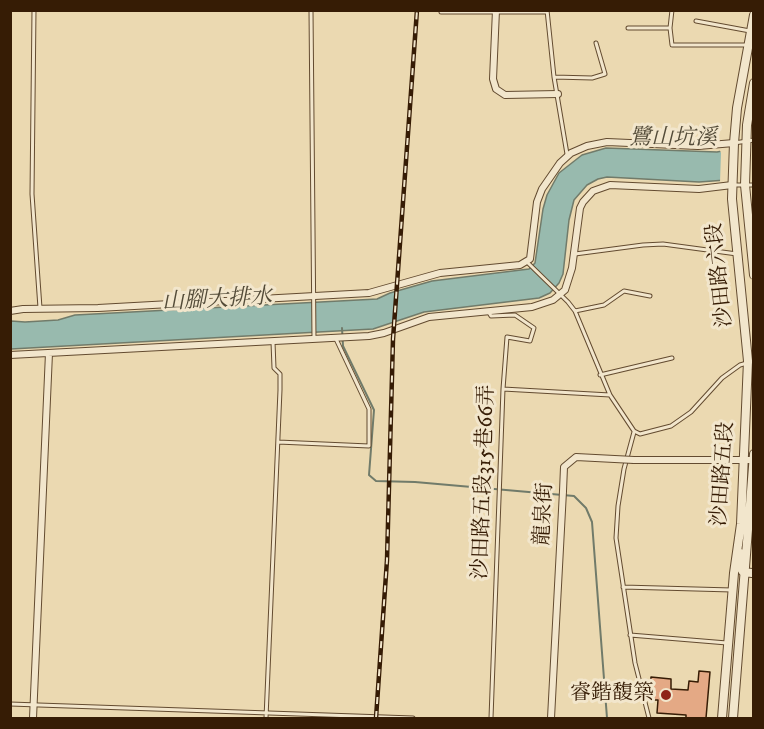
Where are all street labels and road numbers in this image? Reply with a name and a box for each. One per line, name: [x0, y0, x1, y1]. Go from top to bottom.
street label: 沙田路六段: [703, 221, 739, 329]
street label: 沙田路五段315巷66弄: [469, 384, 501, 580]
street label: 沙田路五段: [708, 421, 740, 527]
street label: 龍泉街: [531, 482, 559, 546]

